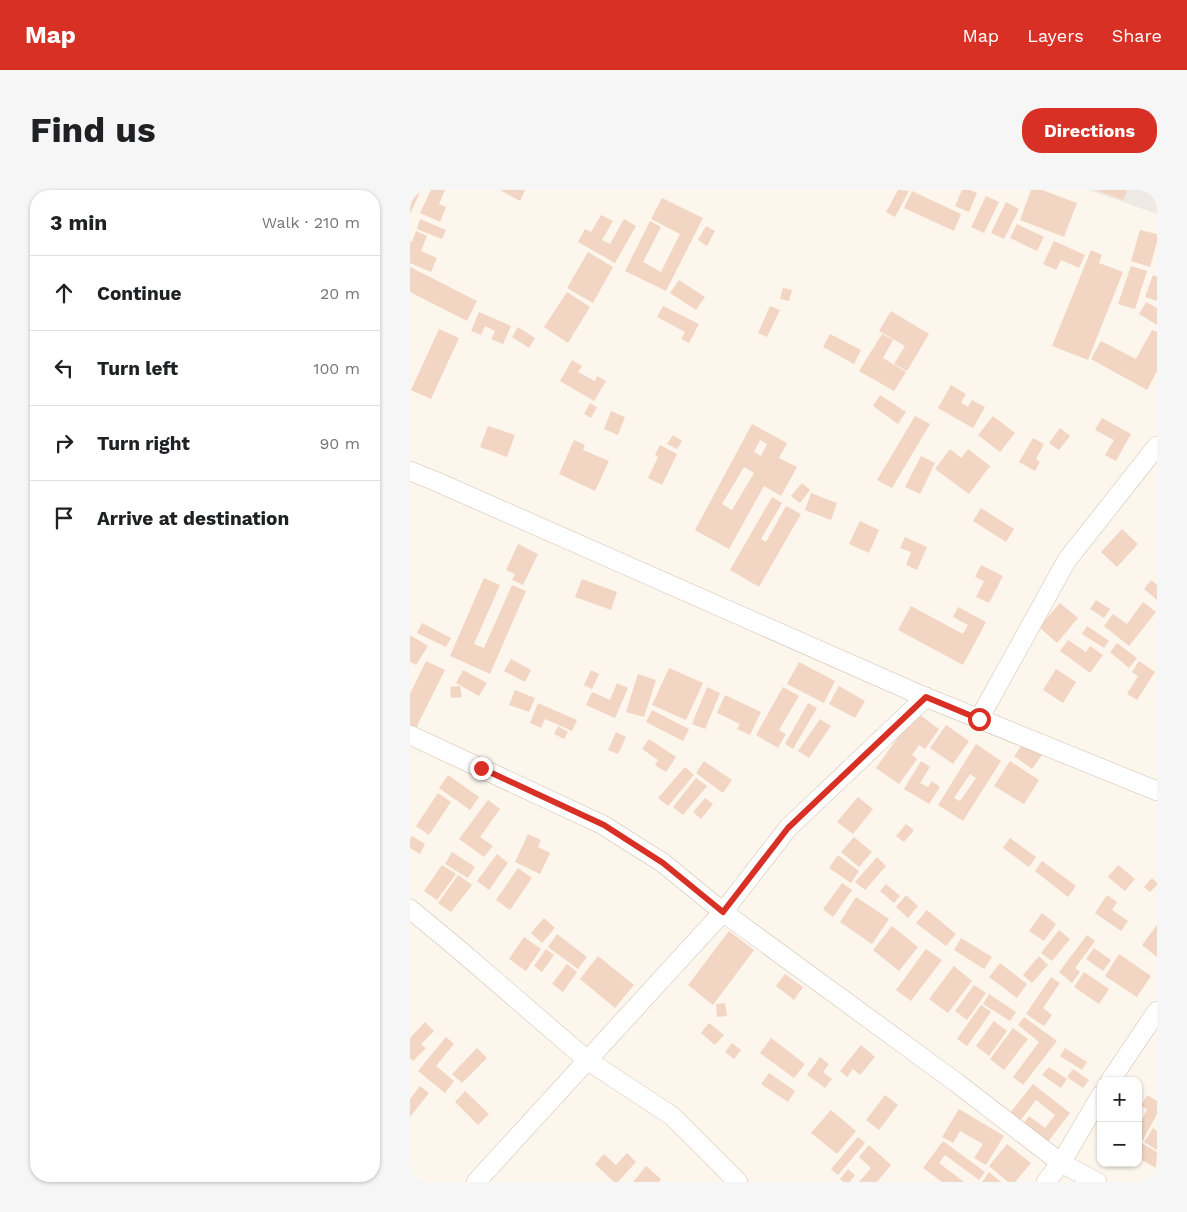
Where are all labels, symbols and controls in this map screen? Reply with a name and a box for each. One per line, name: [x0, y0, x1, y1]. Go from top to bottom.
text: Map: [25, 21, 76, 49]
text: Map: [962, 25, 999, 46]
text: Layers: [1027, 25, 1084, 46]
text: Share: [1112, 25, 1162, 46]
button: Directions: [1022, 108, 1157, 153]
text: Find us: [30, 109, 156, 151]
text: 3 min: [50, 210, 107, 235]
text: Walk · 210 m: [262, 213, 360, 232]
icon: ahead: [50, 279, 78, 307]
text: Continue: [97, 282, 181, 305]
text: 20 m: [320, 284, 360, 303]
icon: left: [50, 354, 78, 382]
text: Turn left: [97, 357, 178, 380]
text: 100 m: [313, 359, 360, 378]
icon: right: [50, 429, 78, 457]
text: Turn right: [97, 432, 190, 455]
text: 90 m: [319, 434, 360, 453]
icon: arrive: [50, 504, 78, 532]
text: Arrive at destination: [97, 507, 289, 530]
route start: [968, 708, 991, 731]
route end: [470, 757, 493, 780]
map controls: [1097, 1077, 1142, 1167]
button: +: [1097, 1077, 1142, 1122]
button: −: [1097, 1122, 1142, 1167]

